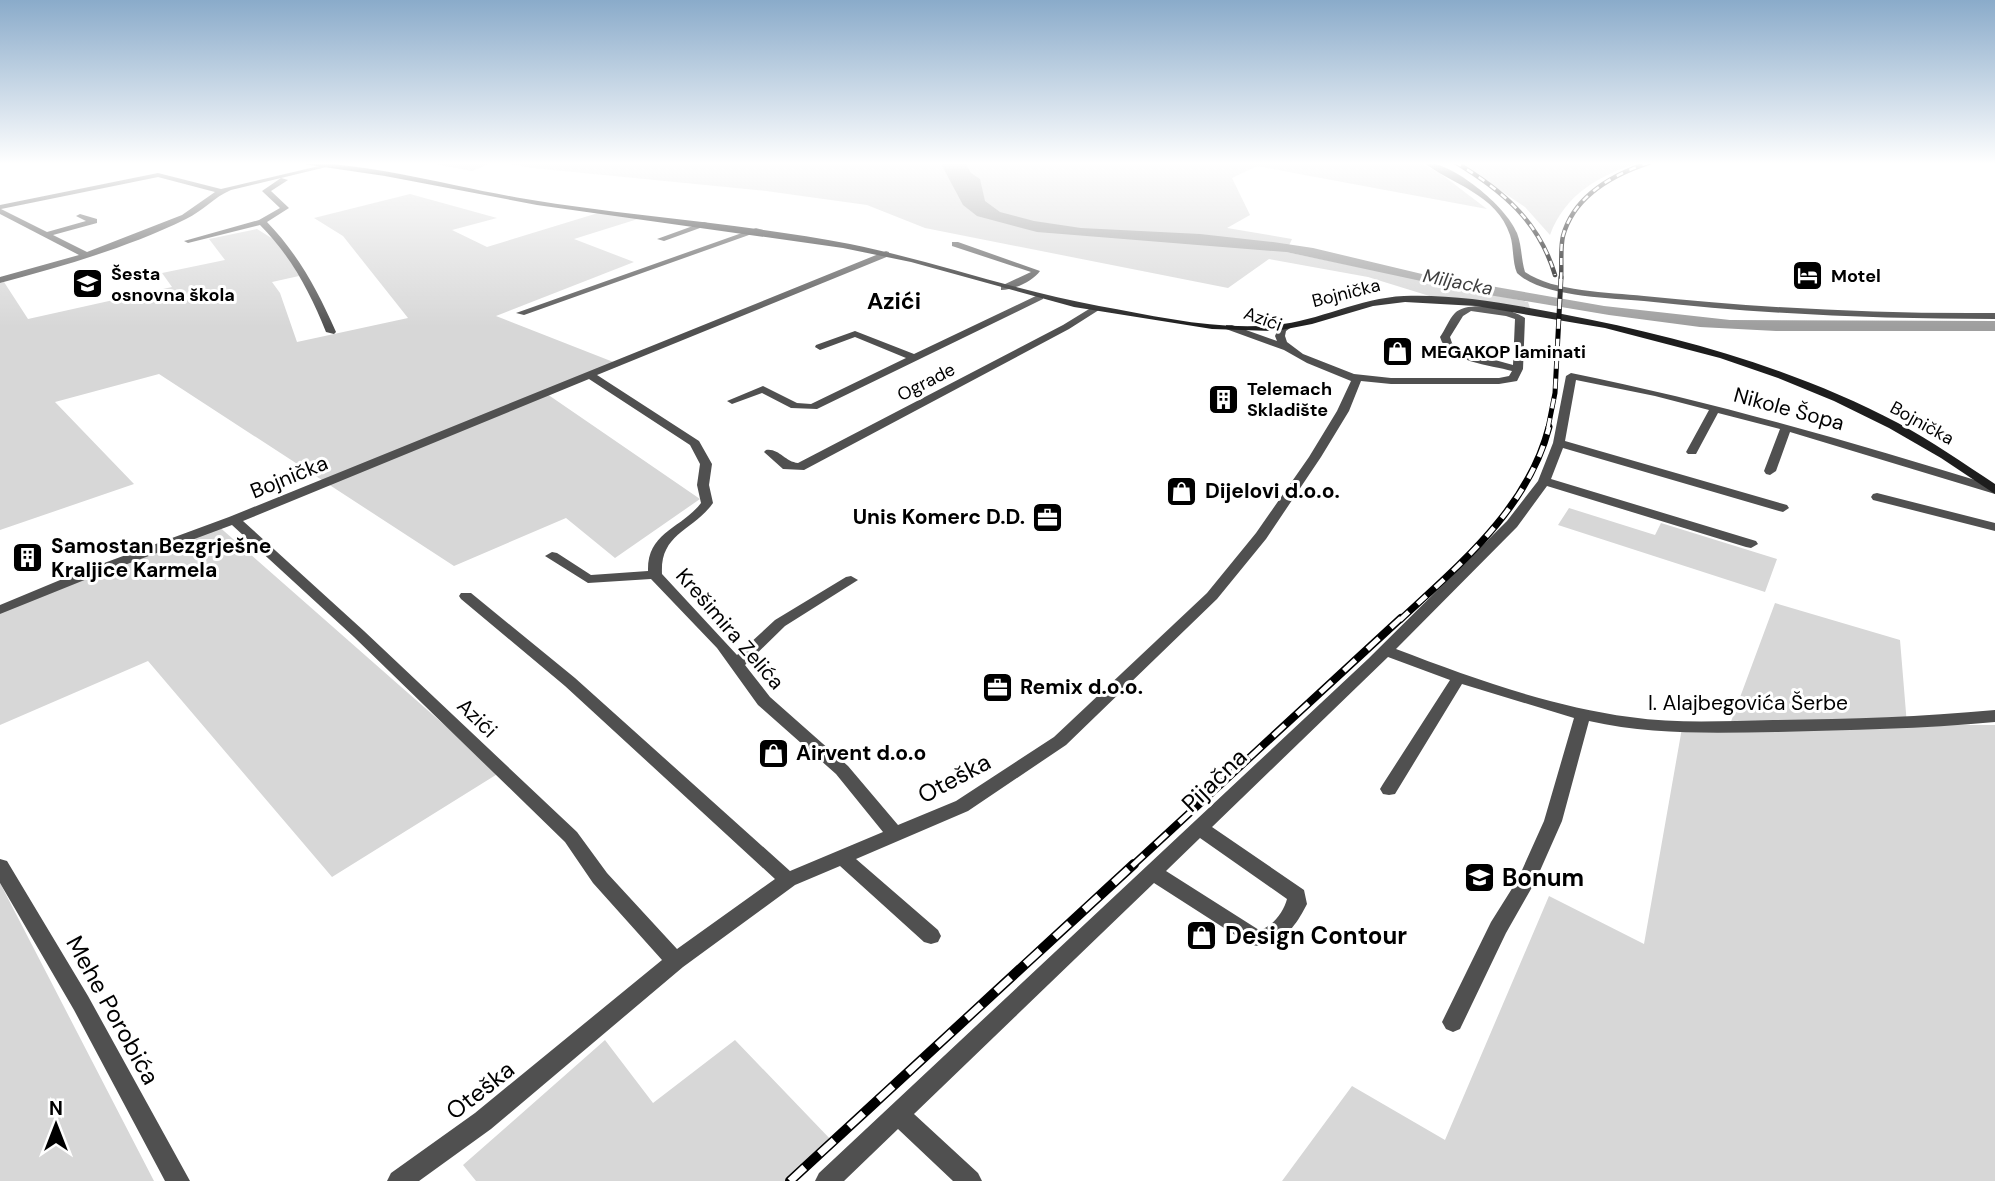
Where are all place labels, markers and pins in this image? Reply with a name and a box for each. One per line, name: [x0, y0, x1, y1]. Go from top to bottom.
hotel icon: Motel: [1791, 259, 1825, 293]
place label: Šesta osnovna škola: [111, 262, 235, 307]
place label: Motel: [1831, 264, 1881, 288]
school or university icon: Šesta osnovna škola: [71, 267, 105, 301]
shop icon: MEGAKOP laminati: [1381, 335, 1415, 369]
place label: MEGAKOP laminati: [1421, 340, 1586, 364]
place label: Telemach Skladište: [1247, 377, 1332, 422]
building icon: Telemach Skladište: [1207, 382, 1241, 416]
shop icon: Dijelovi d.o.o.: [1165, 474, 1199, 508]
place label: Dijelovi d.o.o.: [1205, 477, 1340, 505]
office icon: Unis Komerc D.D.: [1031, 500, 1065, 534]
place label: Unis Komerc D.D.: [853, 503, 1025, 531]
place label: Samostan Bezgrješne Kraljice Karmela: [51, 532, 271, 584]
building icon: Samostan Bezgrješne Kraljice Karmela: [11, 541, 45, 575]
office icon: Remix d.o.o.: [980, 670, 1014, 704]
place label: Remix d.o.o.: [1020, 673, 1143, 701]
shop icon: Airvent d.o.o: [756, 736, 790, 770]
place label: Airvent d.o.o: [796, 739, 926, 767]
school or university icon: Bonum: [1462, 860, 1496, 894]
place label: Bonum: [1502, 862, 1584, 893]
shop icon: Design Contour: [1185, 918, 1219, 952]
place label: Design Contour: [1225, 920, 1407, 951]

